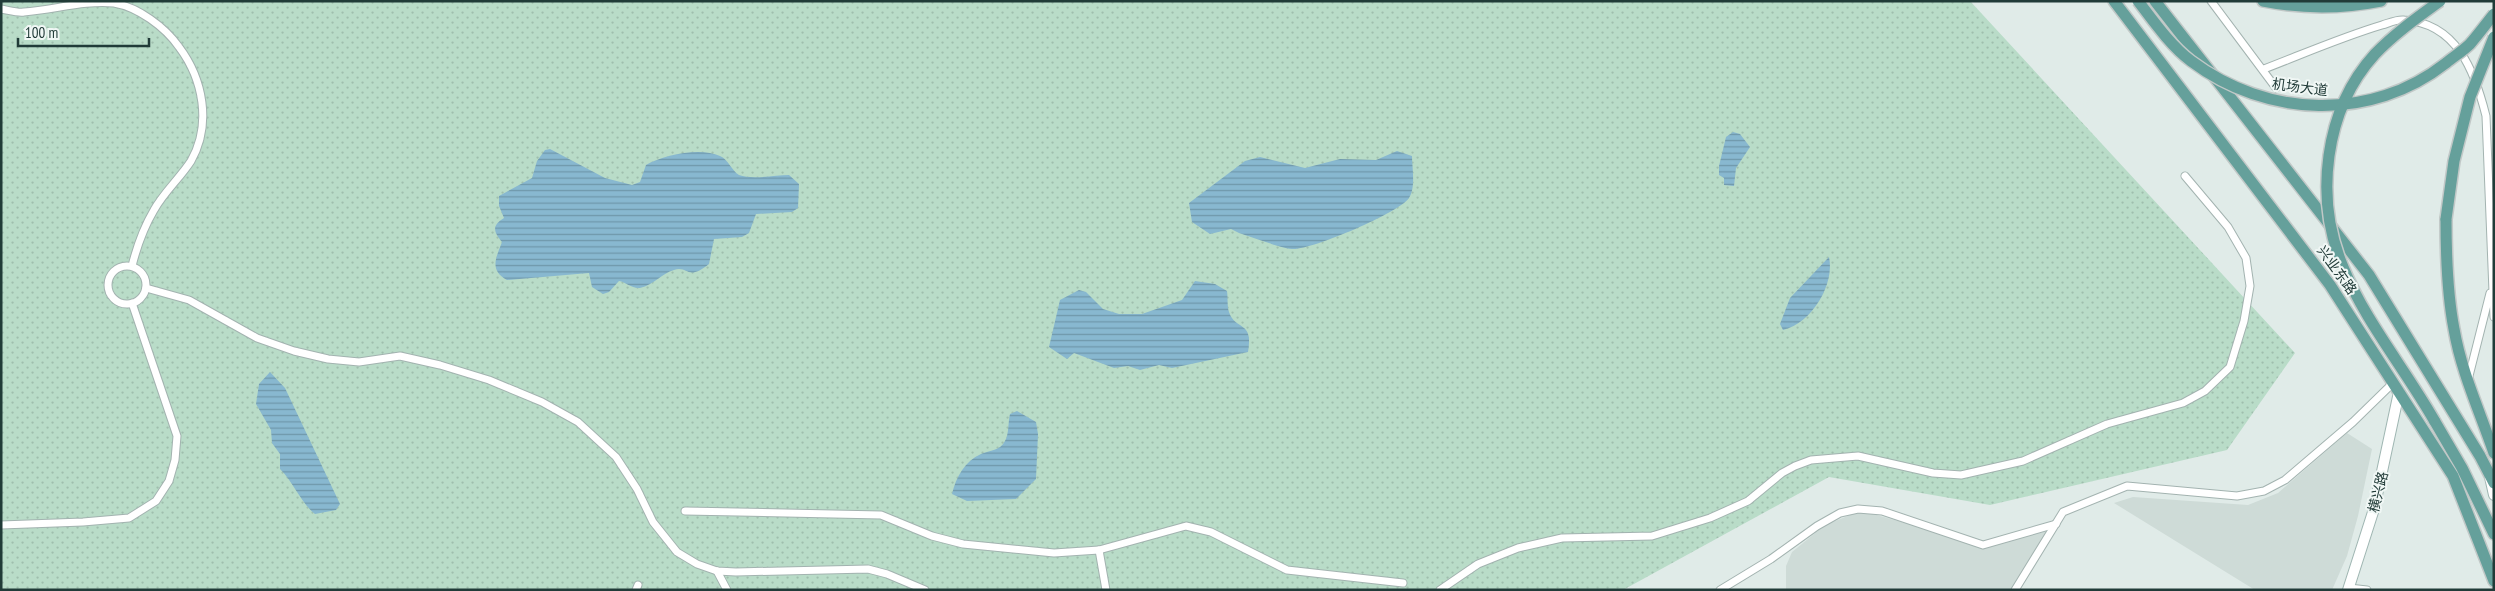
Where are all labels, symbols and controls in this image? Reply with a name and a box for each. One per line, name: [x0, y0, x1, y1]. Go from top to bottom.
scale bar: [18, 15, 149, 47]
text: 100 m: [25, 23, 58, 42]
street label: 机场大道: [2271, 75, 2329, 99]
street label: 兴业东路: [2313, 242, 2361, 298]
street label: 横兴路: [2364, 469, 2392, 515]

